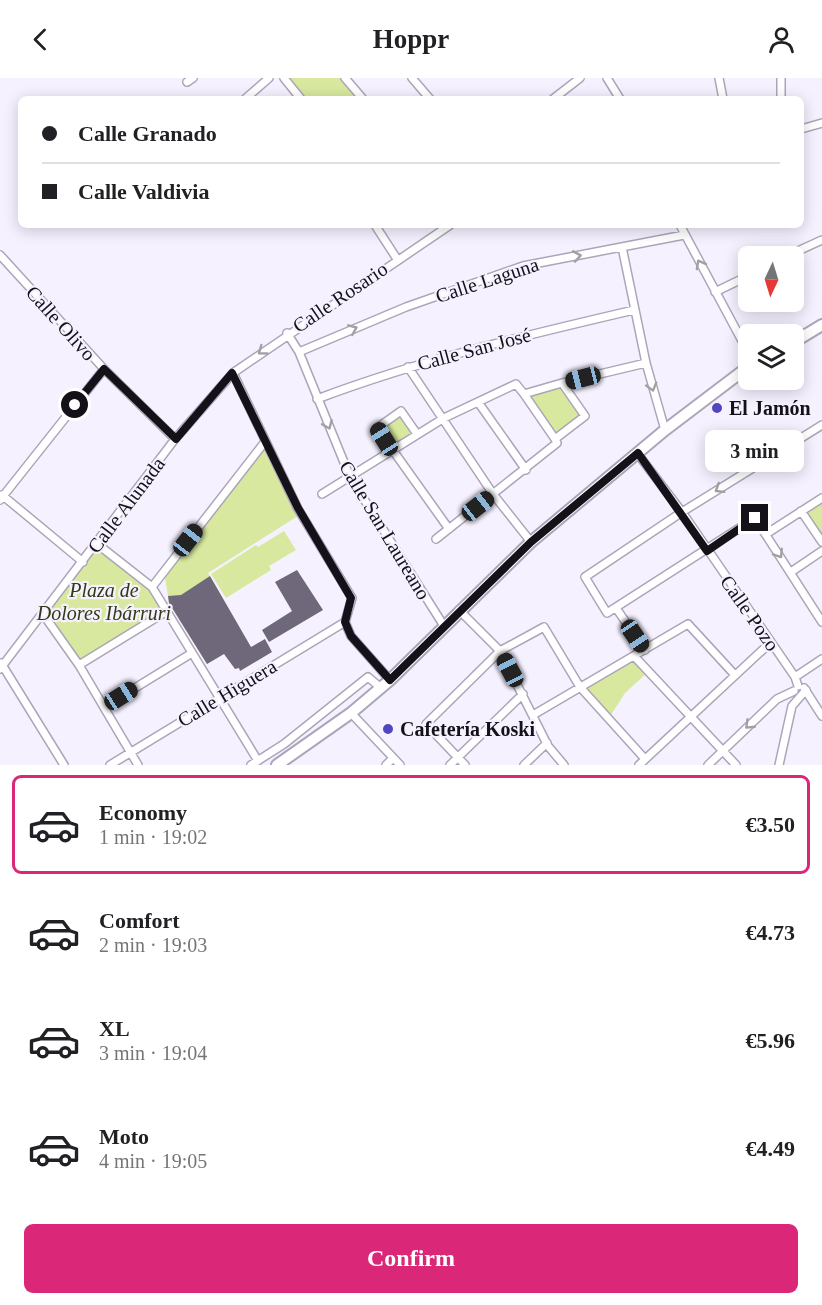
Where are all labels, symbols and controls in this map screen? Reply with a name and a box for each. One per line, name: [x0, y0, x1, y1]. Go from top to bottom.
icon: back: [24, 23, 57, 56]
icon: person: [765, 23, 798, 56]
text: Hoppr: [373, 24, 449, 54]
text: Calle Granado: [78, 121, 217, 146]
text: Calle Valdivia: [78, 179, 209, 204]
north arrow: [738, 246, 804, 312]
map controls: [738, 246, 804, 390]
one-way arrow: [572, 250, 582, 263]
street label: Calle Laguna: [433, 253, 542, 308]
street label: Calle Rosario: [288, 257, 392, 337]
one-way arrow: [696, 260, 707, 270]
street label: Calle Olivo: [22, 281, 100, 365]
street label: Calle San José: [415, 323, 533, 375]
one-way arrow: [346, 324, 357, 336]
button: layers: [738, 324, 804, 390]
one-way arrow: [257, 344, 268, 355]
car: [563, 365, 603, 391]
one-way arrow: [645, 381, 658, 391]
route start: [61, 391, 88, 418]
place label: El Jamón: [729, 397, 811, 419]
marker: El Jamón: [710, 401, 724, 415]
one-way arrow: [321, 418, 333, 429]
car: [367, 419, 401, 459]
callout: 3 min: [706, 431, 804, 473]
text: 3 min: [730, 440, 779, 462]
street label: Calle Alunada: [83, 453, 169, 557]
street label: Calle San Laureano: [335, 457, 435, 603]
one-way arrow: [715, 482, 725, 494]
car: [458, 488, 498, 524]
route end: [741, 504, 768, 531]
car: [170, 520, 206, 560]
one-way arrow: [772, 547, 783, 558]
street label: Calle Pozo: [716, 571, 784, 655]
park label: Plaza de Dolores Ibárruri: [36, 579, 171, 624]
car: [617, 616, 653, 656]
car: [494, 650, 526, 690]
street label: Calle Higuera: [173, 655, 281, 732]
car: [101, 679, 141, 713]
place label: Cafetería Koski: [400, 718, 535, 740]
one-way arrow: [746, 718, 757, 729]
marker: Cafetería Koski: [381, 722, 395, 736]
icon: car: [27, 798, 81, 852]
text: Economy: [99, 800, 187, 825]
text: €3.50: [746, 812, 795, 837]
text: 1 min · 19:02: [99, 826, 207, 848]
icon: car: [27, 906, 81, 960]
text: Comfort: [99, 908, 180, 933]
text: €4.73: [746, 920, 795, 945]
text: 2 min · 19:03: [99, 934, 207, 956]
icon: car: [27, 1014, 81, 1068]
text: XL: [99, 1016, 130, 1041]
text: €5.96: [746, 1028, 795, 1053]
text: 3 min · 19:04: [99, 1042, 207, 1064]
icon: car: [27, 1122, 81, 1176]
text: Moto: [99, 1124, 149, 1149]
text: €4.49: [746, 1136, 795, 1161]
text: 4 min · 19:05: [99, 1150, 207, 1172]
button: Confirm: [24, 1224, 798, 1293]

